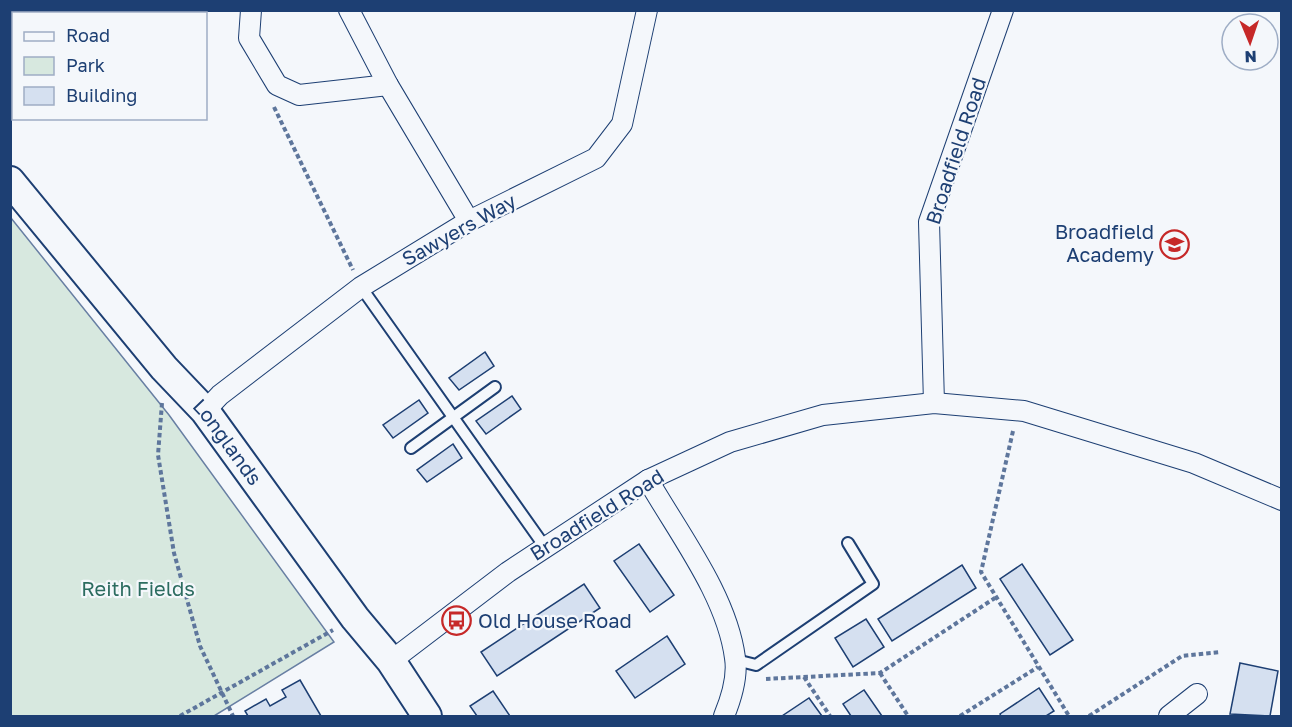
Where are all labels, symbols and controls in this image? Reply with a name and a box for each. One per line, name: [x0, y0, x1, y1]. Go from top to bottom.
legend: [12, 12, 207, 120]
north arrow: [1220, 12, 1280, 72]
text: Road: [66, 24, 110, 46]
text: N: [1244, 47, 1257, 67]
text: Park: [66, 54, 105, 76]
street label: Broadfield Road: [920, 74, 990, 227]
text: Building: [66, 84, 137, 106]
street label: Sawyers Way: [397, 188, 520, 270]
place label: Broadfield Academy: [1055, 219, 1154, 266]
school or university icon: Broadfield Academy: [1159, 228, 1191, 260]
street label: Longlands: [189, 393, 268, 489]
street label: Broadfield Road: [525, 463, 668, 565]
park label: Reith Fields: [81, 576, 195, 600]
bus stop icon: Old House Road: [441, 605, 473, 637]
place label: Old House Road: [478, 608, 632, 632]

